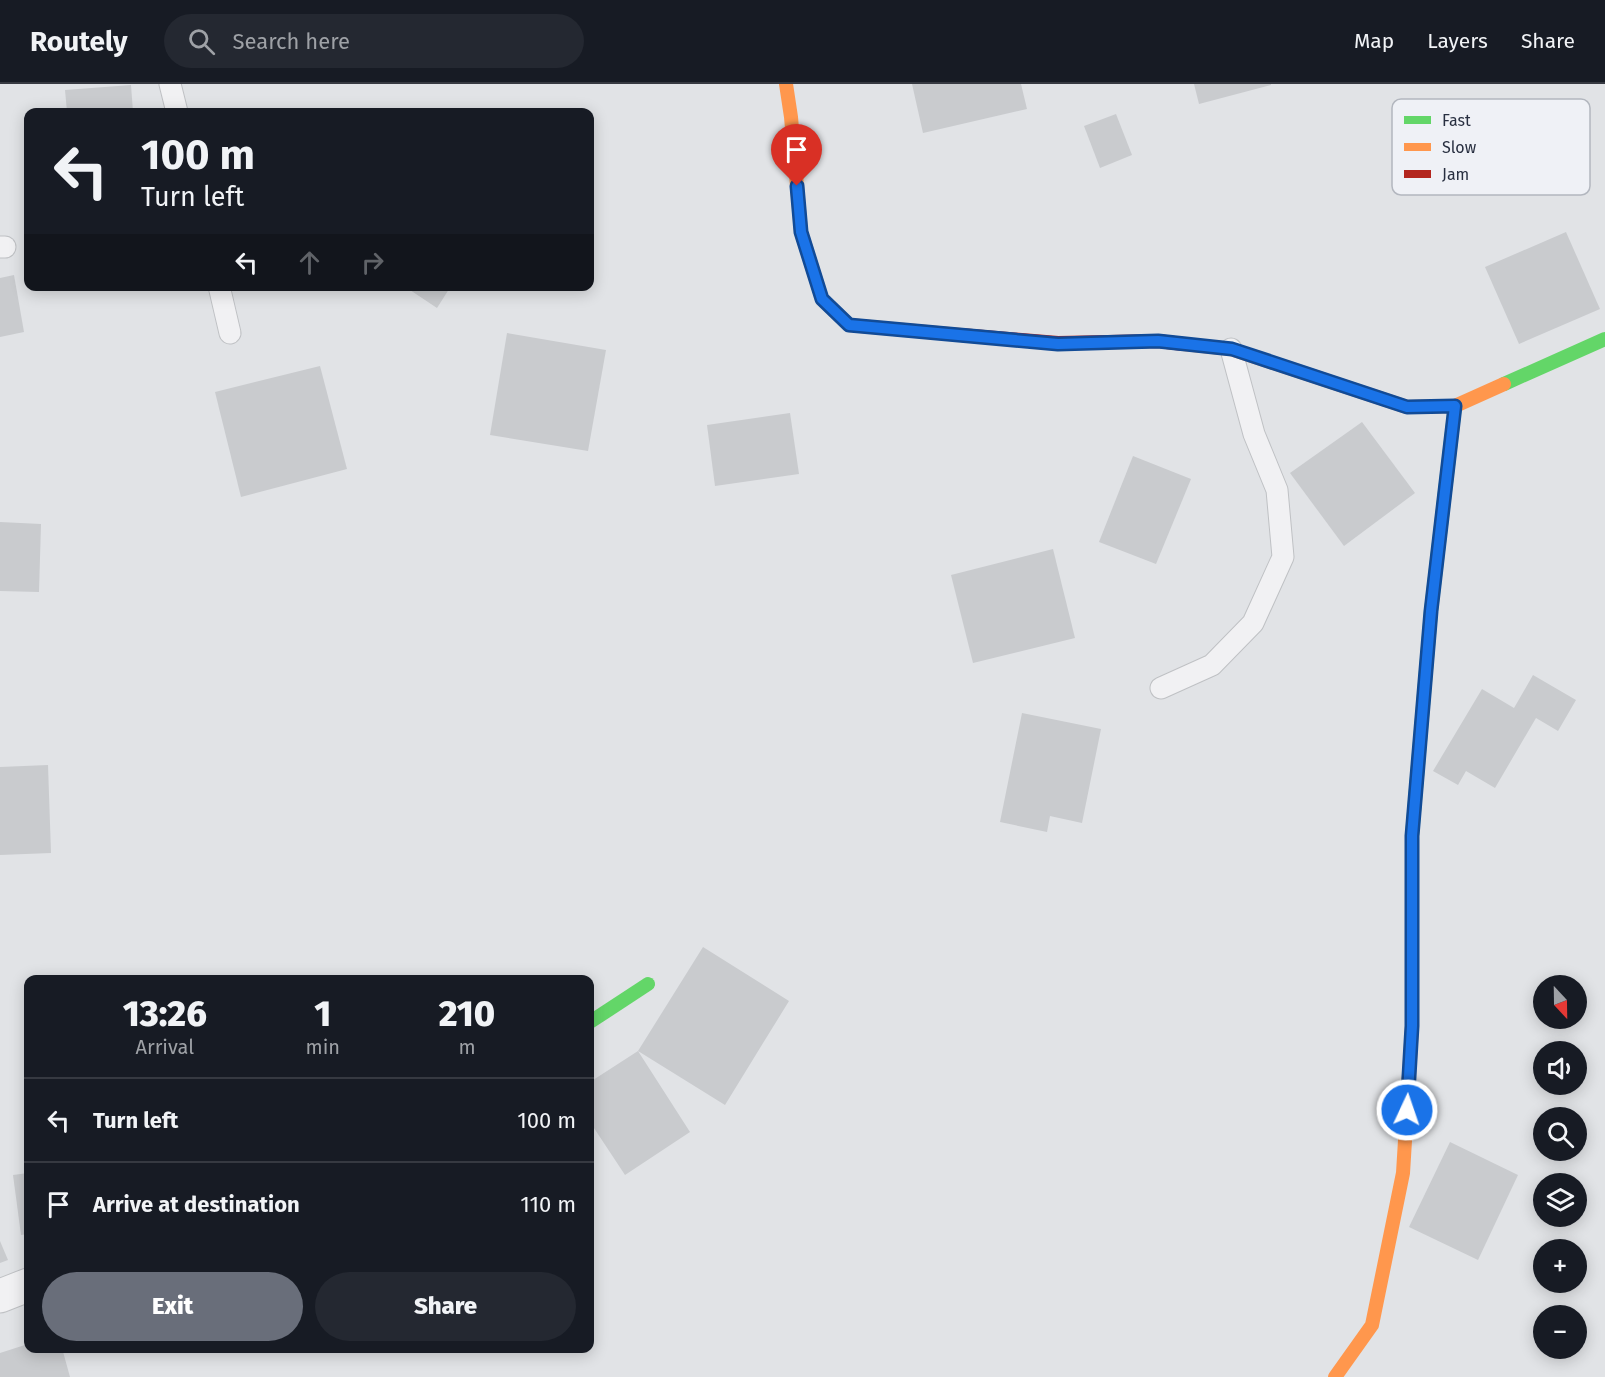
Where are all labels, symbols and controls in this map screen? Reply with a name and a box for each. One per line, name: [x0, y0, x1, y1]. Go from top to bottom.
search box: [164, 14, 584, 68]
text: Routely: [30, 25, 128, 58]
icon: search: [185, 25, 218, 58]
text: Search here: [233, 28, 350, 55]
text: Map: [1354, 28, 1394, 54]
text: Layers: [1427, 28, 1488, 54]
text: Share: [1521, 28, 1575, 54]
legend: [1392, 99, 1590, 195]
text: Fast: [1442, 111, 1471, 130]
pin: [771, 124, 822, 186]
text: 100 m: [141, 130, 255, 180]
icon: left: [42, 132, 120, 210]
icon: arrive: [780, 133, 813, 166]
text: Slow: [1442, 138, 1477, 157]
text: Jam: [1442, 165, 1469, 184]
text: Turn left: [141, 181, 244, 213]
icon: left: [230, 246, 263, 279]
icon: ahead: [293, 246, 326, 279]
icon: right: [356, 246, 389, 279]
north arrow: [1533, 975, 1587, 1029]
map controls: [1533, 975, 1587, 1359]
text: 13:26: [123, 992, 207, 1036]
text: 1: [314, 992, 331, 1036]
text: 210: [439, 992, 495, 1036]
text: Arrival: [135, 1035, 194, 1059]
text: min: [306, 1035, 340, 1059]
text: m: [458, 1035, 476, 1059]
button: sound: [1533, 1041, 1587, 1095]
position arrow: [1375, 1078, 1439, 1142]
icon: left: [42, 1104, 75, 1137]
text: Turn left: [93, 1107, 178, 1134]
text: 100 m: [517, 1107, 576, 1134]
button: search: [1533, 1107, 1587, 1161]
button: layers: [1533, 1173, 1587, 1227]
icon: arrive: [42, 1188, 75, 1221]
text: Arrive at destination: [93, 1191, 300, 1218]
text: 110 m: [520, 1191, 576, 1218]
button: +: [1533, 1239, 1587, 1293]
button: Exit: [42, 1272, 303, 1341]
button: Share: [315, 1272, 576, 1341]
button: −: [1533, 1305, 1587, 1359]

